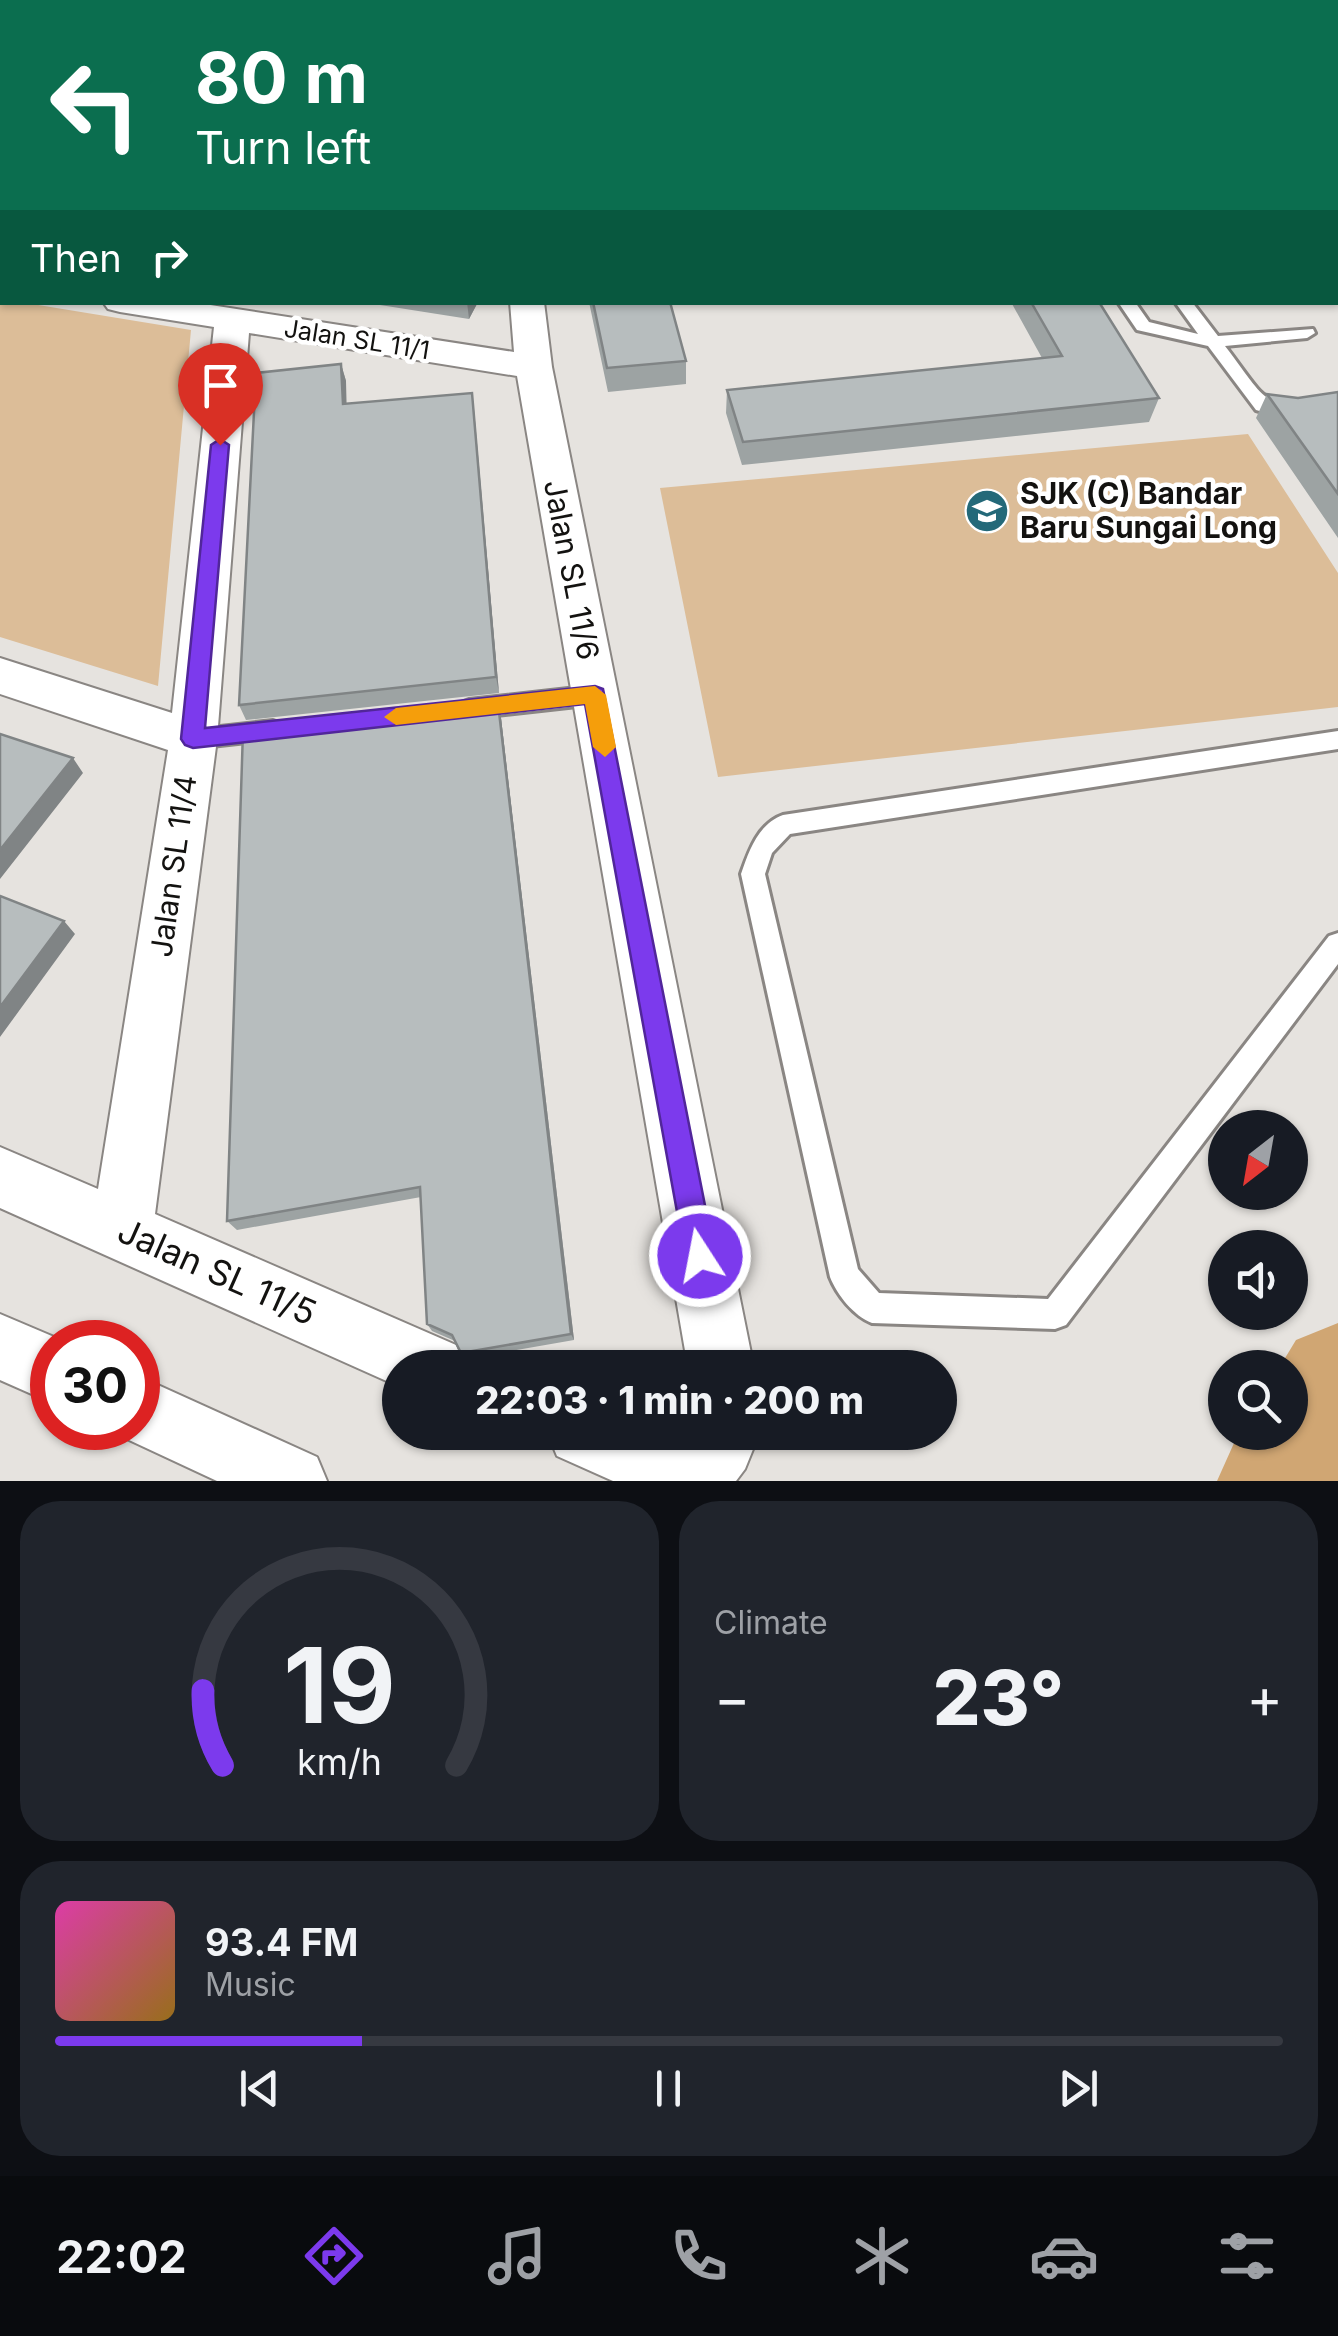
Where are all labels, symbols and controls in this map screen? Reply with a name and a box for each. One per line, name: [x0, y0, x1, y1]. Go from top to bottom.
text: 80 m: [195, 35, 368, 120]
icon: left: [30, 40, 160, 170]
text: Turn left: [195, 120, 371, 175]
icon: right: [142, 230, 197, 285]
text: Then: [30, 235, 122, 281]
street label: Jalan SL 11/1: [282, 313, 432, 365]
pin: [178, 343, 263, 446]
icon: arrive: [193, 358, 248, 413]
place label: SJK (C) Bandar Baru Sungai Long: [1020, 475, 1277, 545]
street label: Jalan SL 11/6: [537, 477, 607, 663]
school or university icon: SJK (C) Bandar Baru Sungai Long: [964, 488, 1010, 534]
street label: Jalan SL 11/4: [142, 772, 204, 959]
north arrow: [1208, 1110, 1308, 1210]
map controls: [1208, 1110, 1308, 1450]
position arrow: [648, 1204, 752, 1308]
street label: Jalan SL 11/5: [112, 1209, 323, 1334]
button: sound: [1208, 1230, 1308, 1330]
speed limit sign: 30: [30, 1320, 160, 1450]
button: search: [1208, 1350, 1308, 1450]
text: 22:03 · 1 min · 200 m: [475, 1377, 864, 1423]
text: Climate: [714, 1603, 828, 1642]
text: 19: [283, 1622, 396, 1748]
text: 23°: [933, 1652, 1064, 1743]
text: −: [714, 1665, 750, 1731]
text: +: [1247, 1665, 1283, 1731]
text: km/h: [297, 1740, 382, 1784]
text: 93.4 FM: [205, 1919, 359, 1965]
text: Music: [205, 1965, 296, 2004]
icon: previous: [232, 2061, 287, 2116]
icon: pause: [641, 2061, 696, 2116]
icon: next: [1051, 2061, 1106, 2116]
icon: directions: [299, 2221, 369, 2291]
icon: music: [482, 2221, 552, 2291]
icon: phone: [664, 2221, 734, 2291]
icon: climate: [847, 2221, 917, 2291]
icon: car: [1029, 2221, 1099, 2291]
icon: filters: [1212, 2221, 1282, 2291]
text: 22:02: [56, 2229, 187, 2284]

